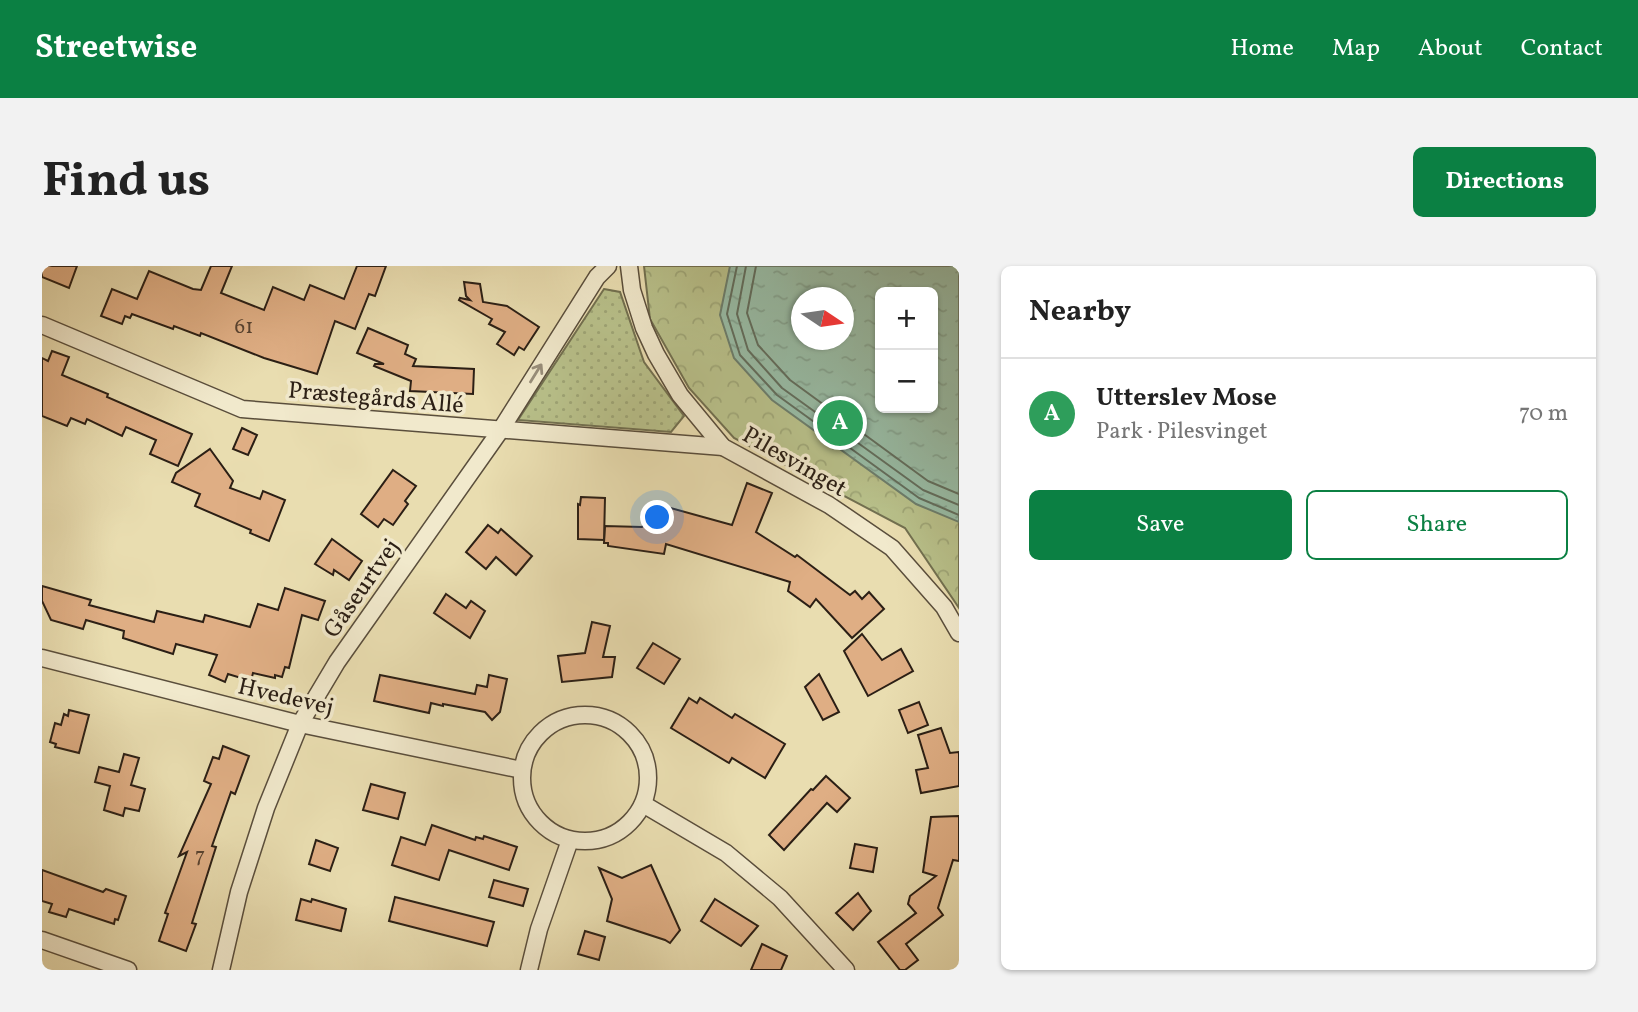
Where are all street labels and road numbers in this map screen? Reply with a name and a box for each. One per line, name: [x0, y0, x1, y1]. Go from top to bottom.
street label: Præstegårds Allé: [287, 374, 465, 424]
street label: Pilesvinget: [735, 419, 853, 506]
street label: Gåseurtvej: [316, 533, 409, 645]
street label: Hvedevej: [234, 670, 337, 725]

